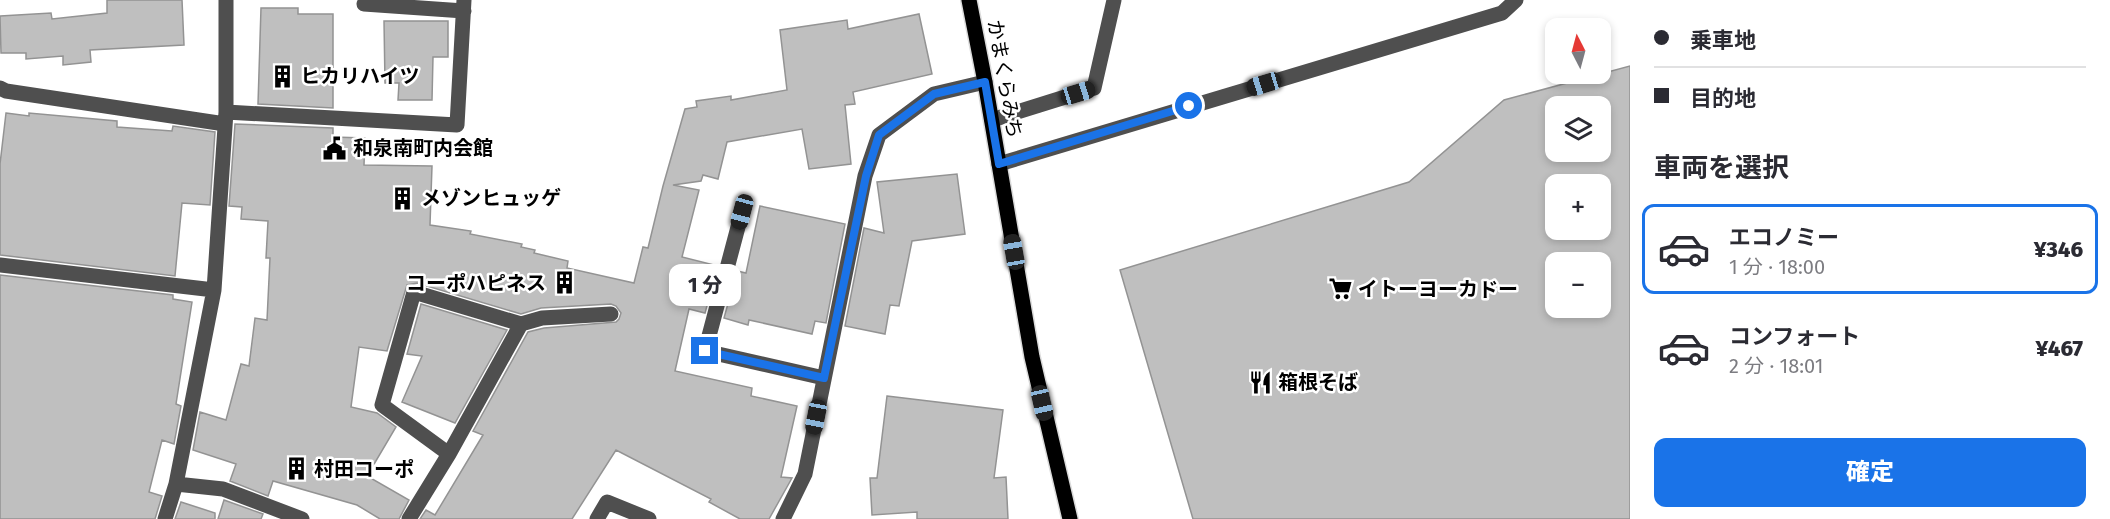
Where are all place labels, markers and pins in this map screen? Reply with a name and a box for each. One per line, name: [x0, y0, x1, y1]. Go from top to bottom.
building icon: ヒカリハイツ: [269, 63, 295, 89]
place label: ヒカリハイツ: [300, 64, 420, 88]
public building icon: 和泉南町内会館: [322, 135, 348, 161]
place label: 和泉南町内会館: [353, 136, 493, 160]
building icon: メゾンヒュッゲ: [390, 185, 416, 211]
place label: メゾンヒュッゲ: [421, 186, 561, 210]
building icon: コーポハピネス: [551, 270, 577, 296]
place label: コーポハピネス: [406, 271, 546, 295]
supermarket icon: イトーヨーカドー: [1327, 276, 1353, 302]
place label: イトーヨーカドー: [1358, 277, 1518, 301]
restaurant icon: 箱根そば: [1247, 369, 1273, 395]
place label: 箱根そば: [1278, 370, 1358, 394]
building icon: 村田コーポ: [283, 456, 309, 482]
place label: 村田コーポ: [314, 457, 414, 481]

